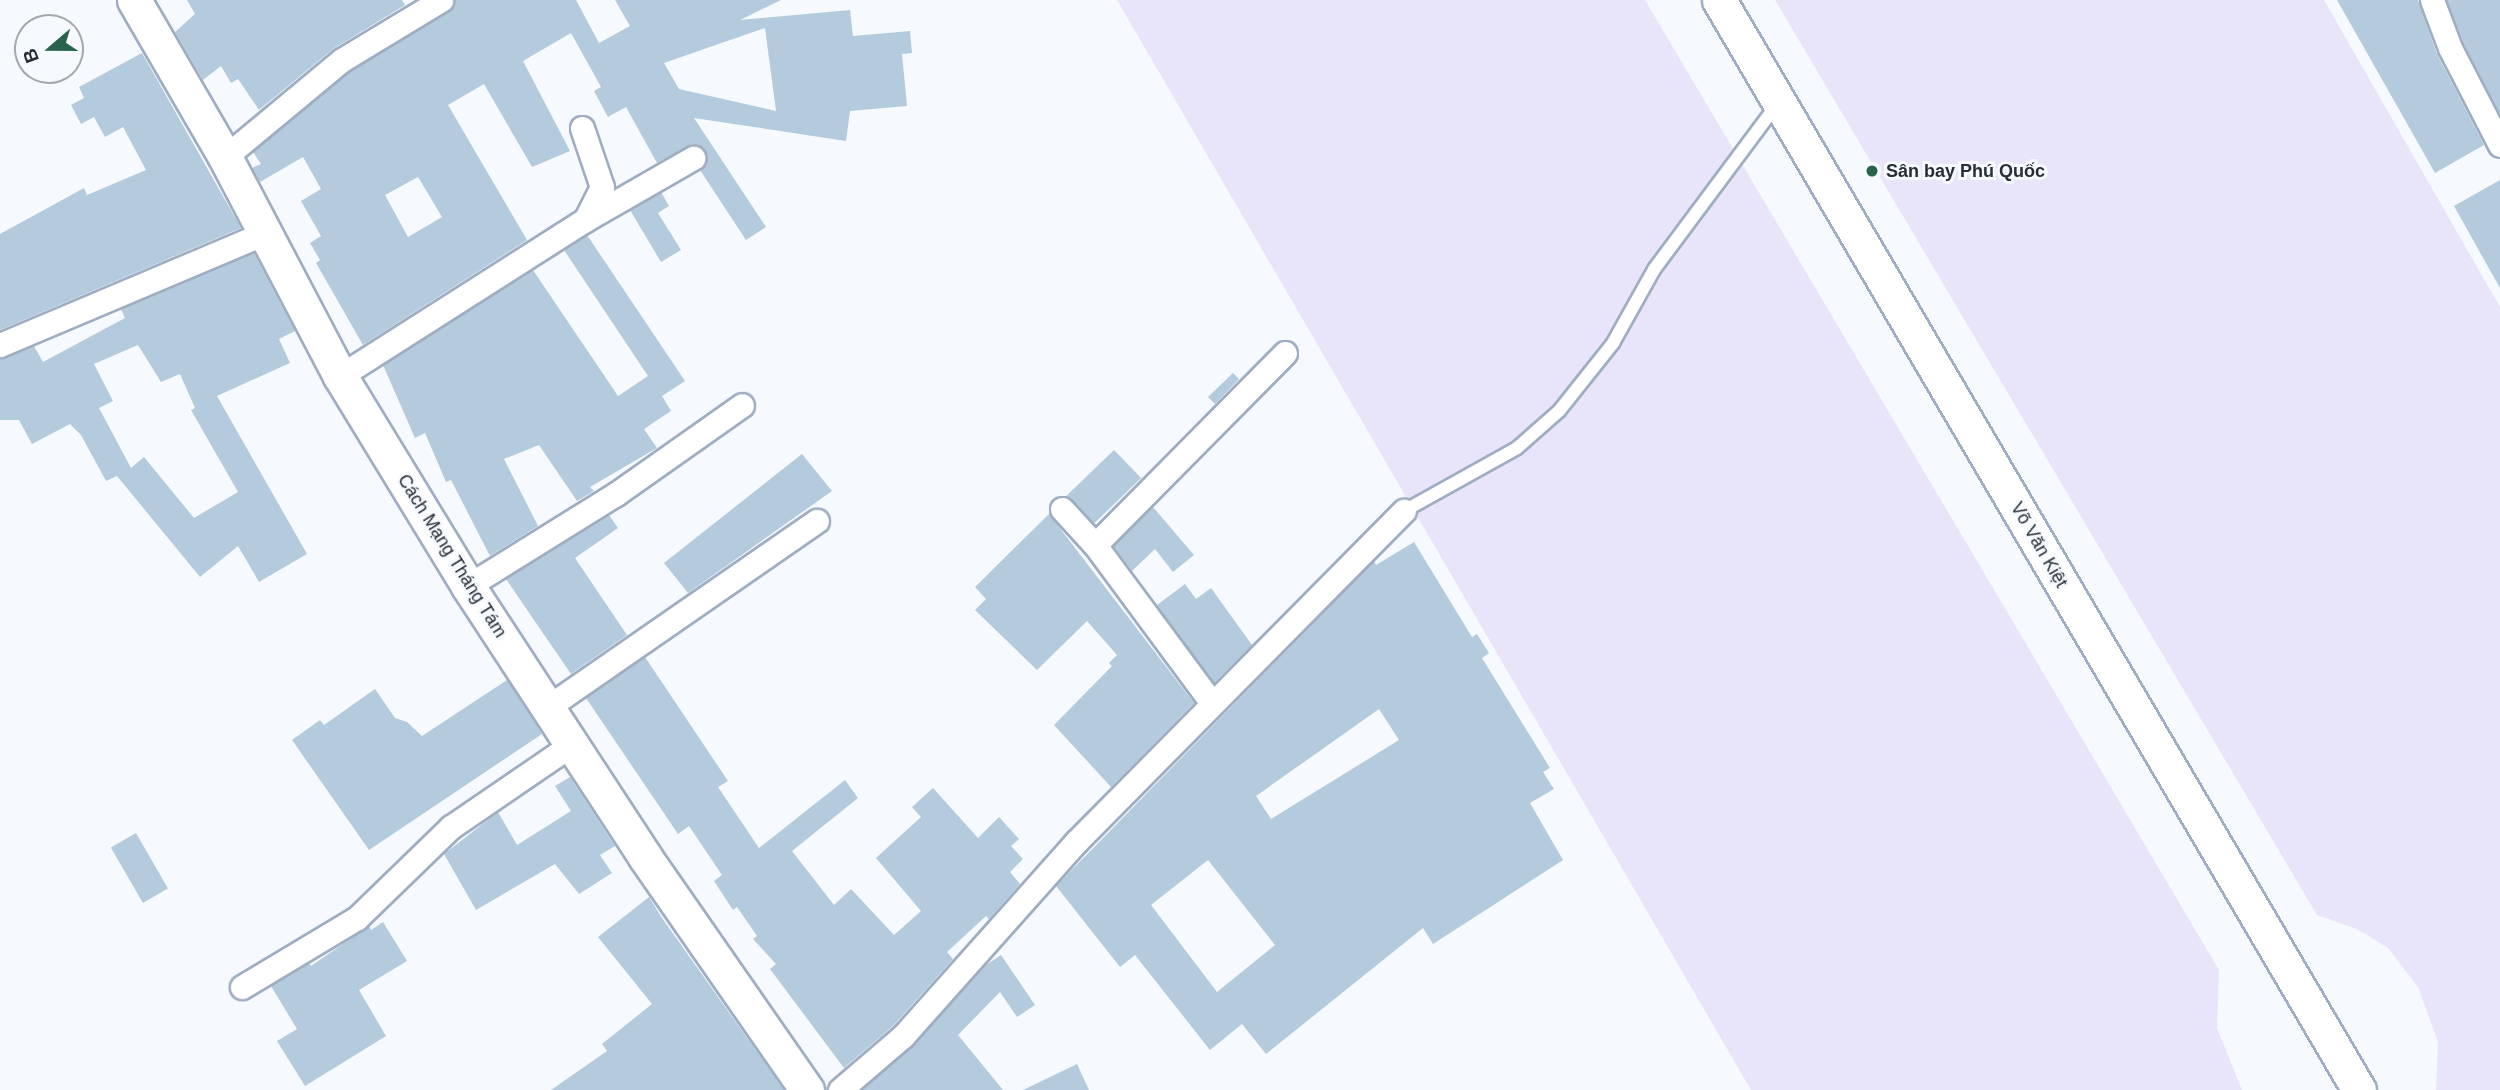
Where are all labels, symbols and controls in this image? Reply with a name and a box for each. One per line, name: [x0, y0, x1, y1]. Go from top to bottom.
north arrow: [14, 14, 84, 84]
text: B: [18, 46, 43, 66]
place label: Sân bay Phú Quốc: [1886, 160, 2045, 182]
marker: Sân bay Phú Quốc: [1864, 163, 1880, 179]
street label: Cách Mạng Tháng Tám: [393, 470, 511, 642]
street label: Võ Văn Kiệt: [2006, 498, 2072, 592]

